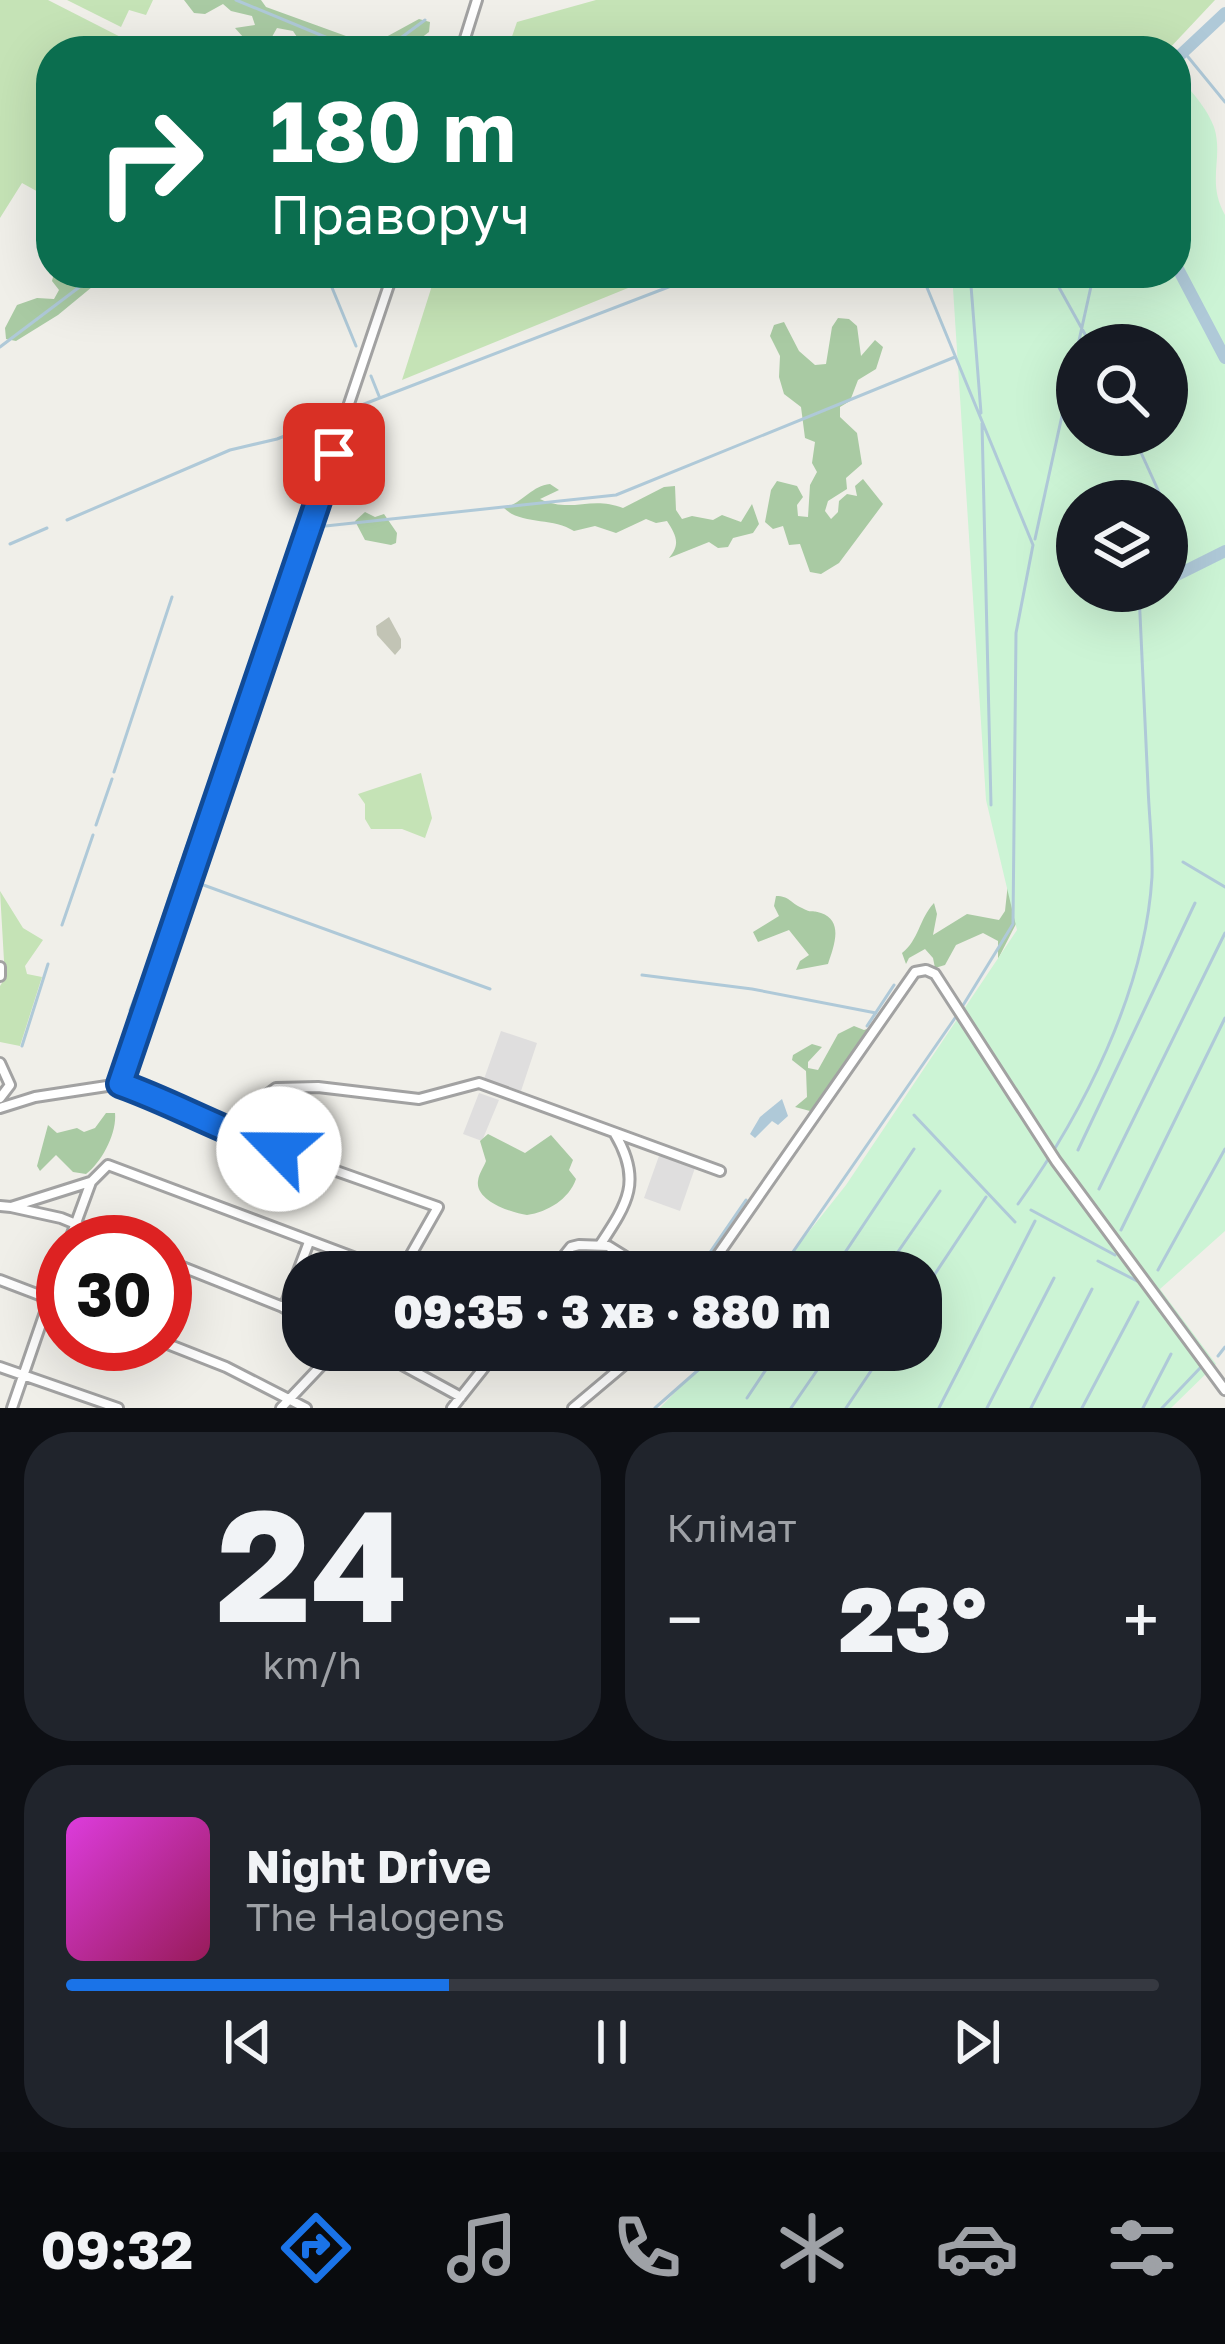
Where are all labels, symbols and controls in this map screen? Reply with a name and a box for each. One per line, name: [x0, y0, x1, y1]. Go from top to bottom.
text: 180 m: [270, 80, 516, 180]
icon: right: [72, 84, 228, 240]
text: Праворуч: [270, 181, 530, 246]
map controls: [1056, 324, 1188, 612]
button: search: [1056, 324, 1188, 456]
pin: [283, 403, 385, 505]
icon: arrive: [301, 421, 367, 487]
button: layers: [1056, 480, 1188, 612]
position arrow: [216, 1086, 342, 1212]
speed limit sign: 30: [36, 1215, 192, 1371]
text: 09:35 · 3 хв · 880 m: [393, 1284, 831, 1338]
text: 24: [216, 1469, 409, 1656]
text: Клімат: [667, 1504, 797, 1551]
text: 23°: [839, 1564, 987, 1672]
text: −: [667, 1579, 703, 1659]
text: +: [1123, 1579, 1159, 1659]
text: km/h: [263, 1641, 362, 1688]
text: Night Drive: [246, 1839, 491, 1893]
text: The Halogens: [246, 1893, 505, 1940]
icon: previous: [215, 2009, 281, 2075]
icon: pause: [579, 2009, 645, 2075]
icon: next: [944, 2009, 1010, 2075]
icon: directions: [274, 2206, 358, 2290]
icon: music: [440, 2206, 524, 2290]
icon: phone: [605, 2206, 689, 2290]
icon: climate: [770, 2206, 854, 2290]
icon: car: [935, 2206, 1019, 2290]
icon: filters: [1100, 2206, 1184, 2290]
text: 09:32: [41, 2216, 193, 2281]

